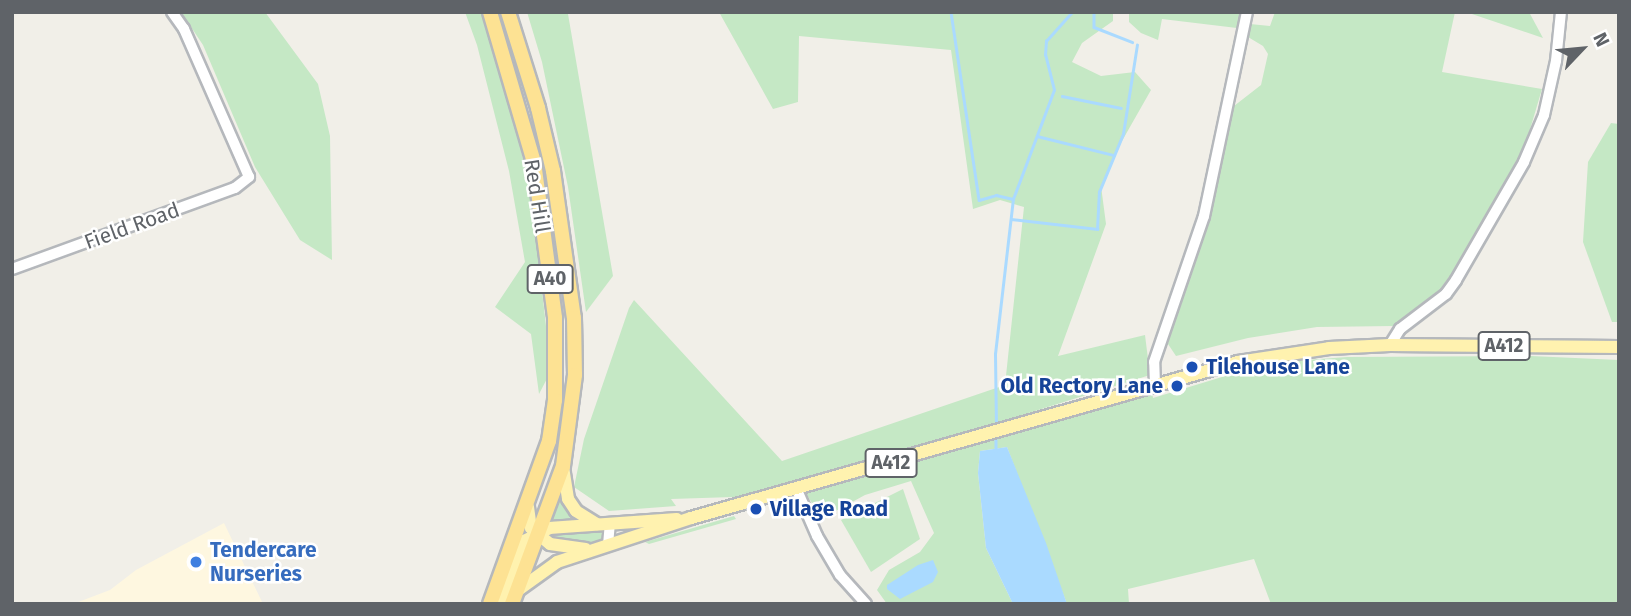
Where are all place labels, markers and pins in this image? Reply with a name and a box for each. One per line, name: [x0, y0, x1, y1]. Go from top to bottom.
place label: Tilehouse Lane: [1206, 354, 1350, 380]
marker: Tilehouse Lane: [1184, 359, 1200, 375]
place label: Old Rectory Lane: [1000, 373, 1163, 399]
marker: Old Rectory Lane: [1169, 378, 1185, 394]
place label: Village Road: [770, 496, 888, 522]
marker: Village Road: [748, 501, 764, 517]
place label: Tendercare Nurseries: [210, 537, 317, 587]
marker: Tendercare Nurseries: [188, 554, 204, 570]

